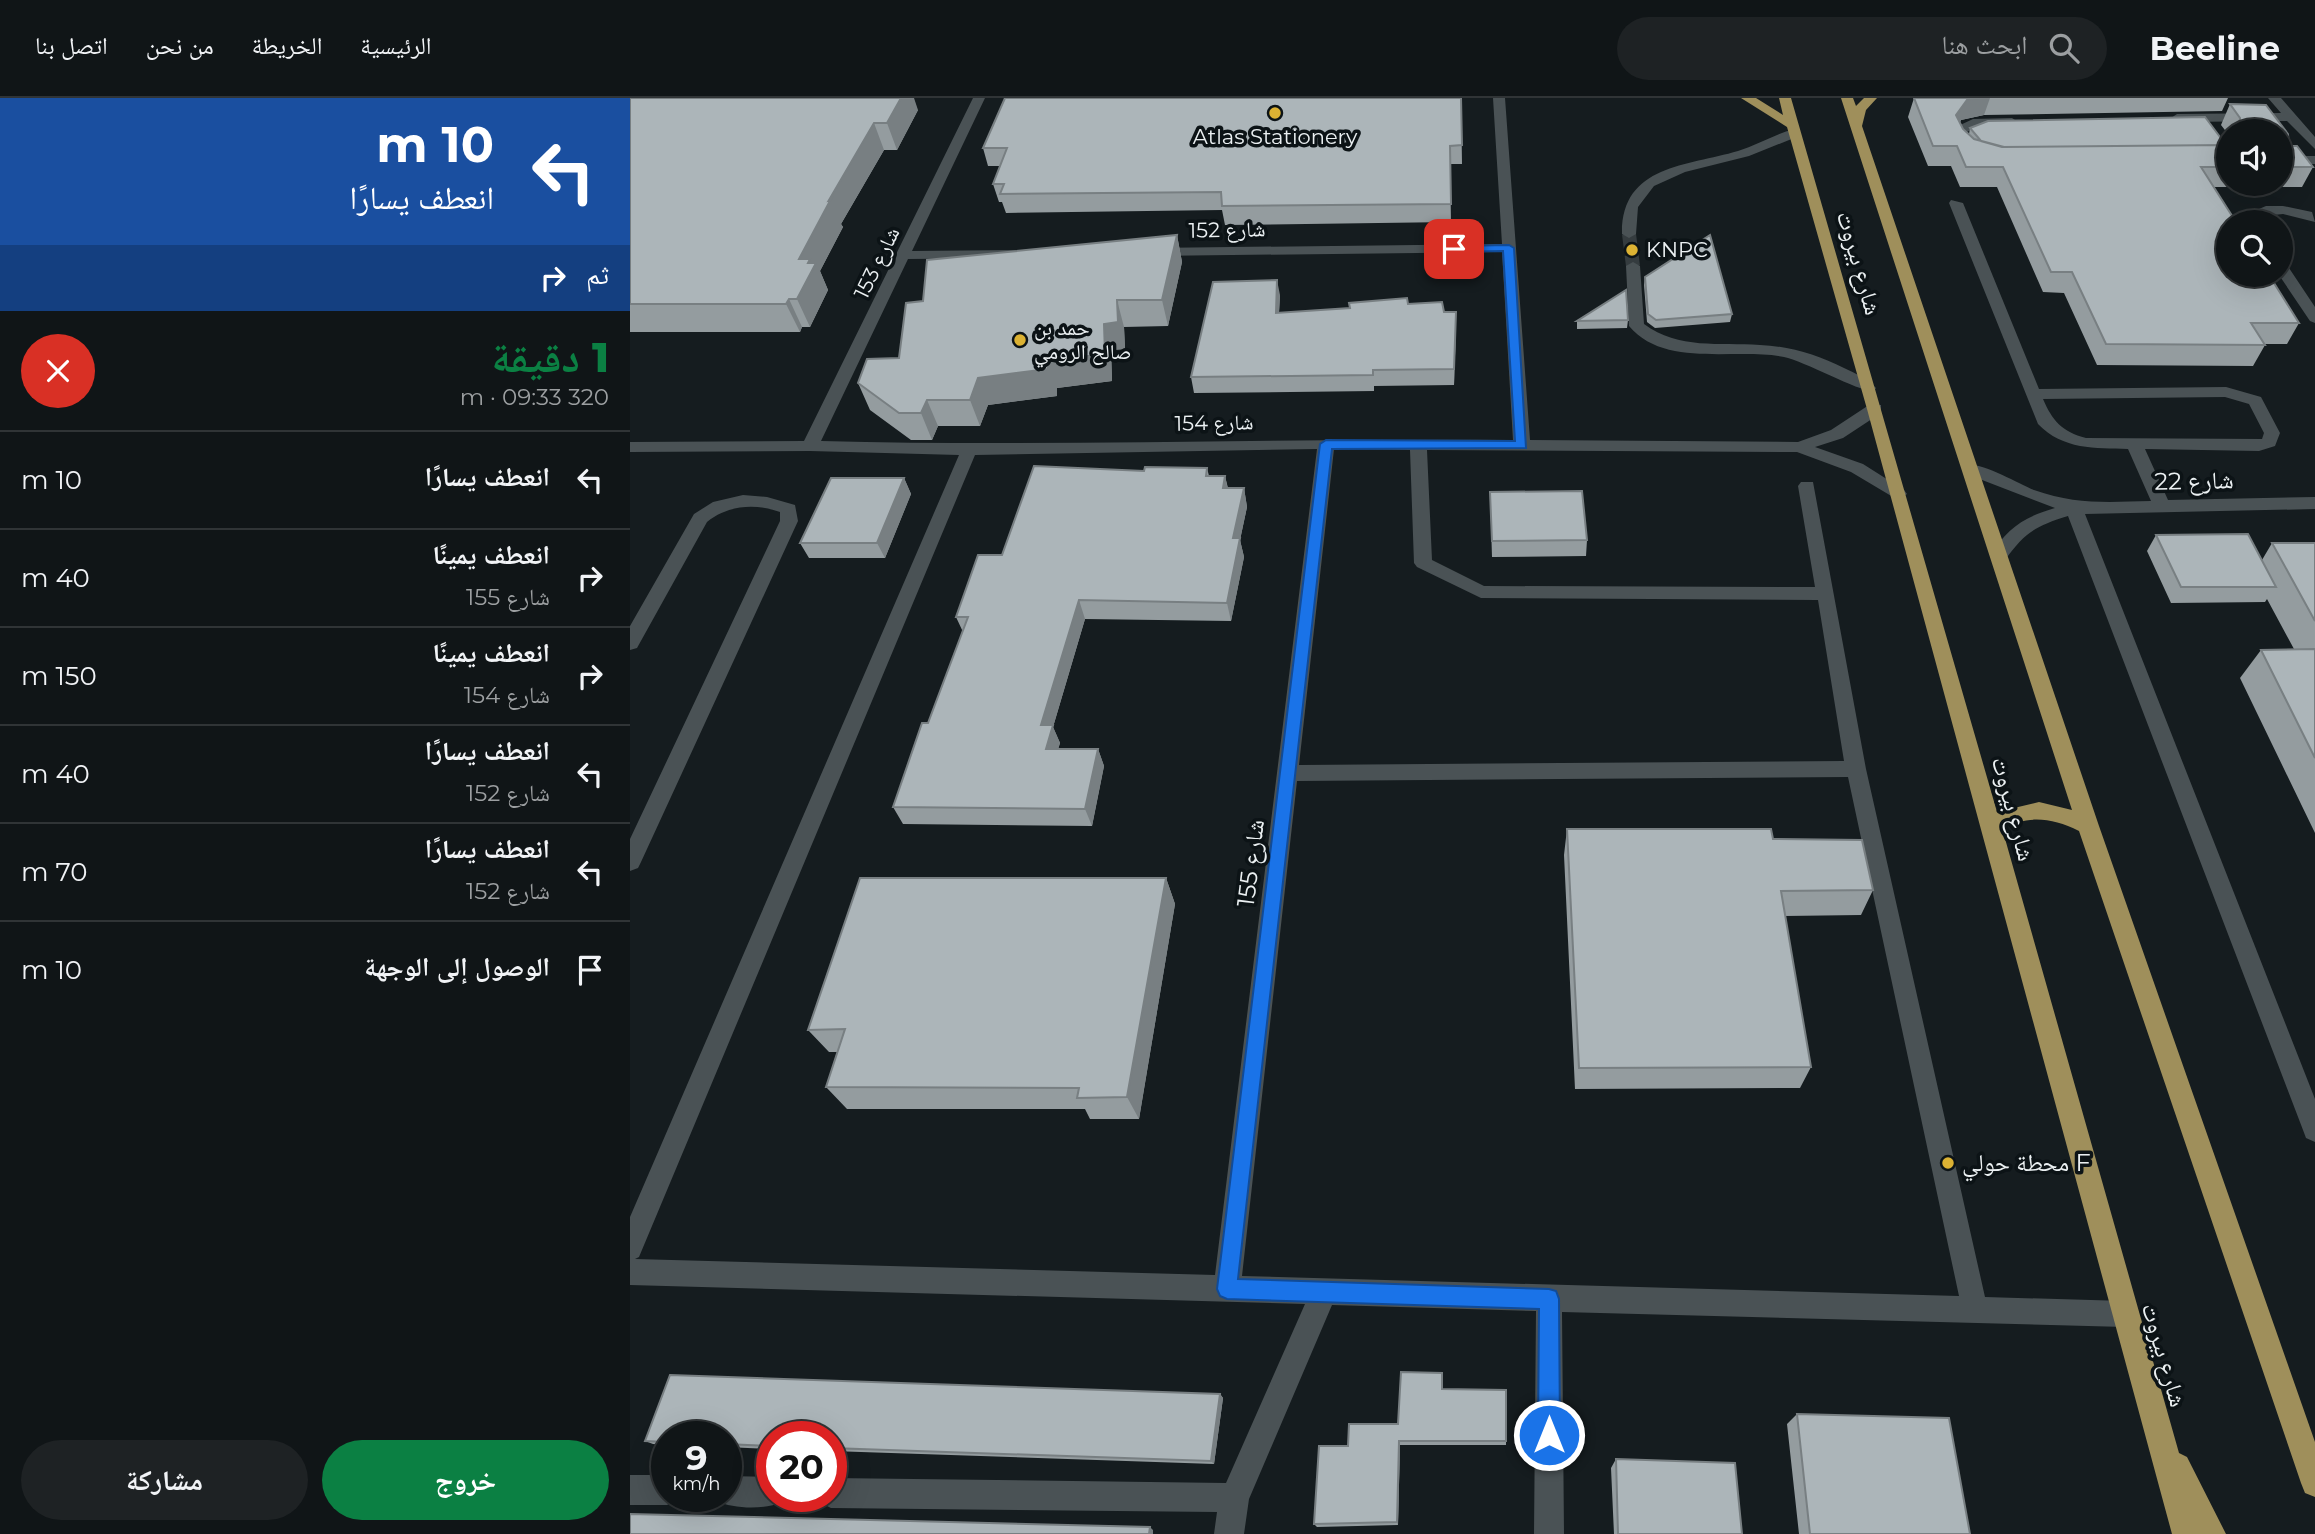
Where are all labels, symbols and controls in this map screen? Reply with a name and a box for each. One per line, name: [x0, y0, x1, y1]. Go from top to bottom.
search box: [1617, 17, 2107, 80]
text: Beeline: [2149, 28, 2280, 68]
text: ابحث هنا: [1941, 29, 2027, 61]
icon: search: [2045, 29, 2083, 67]
text: اتصل بنا: [35, 31, 108, 60]
text: من نحن: [146, 31, 214, 60]
text: الخريطة: [252, 31, 322, 60]
text: الرئيسية: [360, 31, 431, 60]
marker: Atlas Stationery: [1267, 105, 1283, 121]
text: 10 m: [376, 115, 494, 174]
map controls: [2216, 119, 2293, 287]
button: sound: [2216, 119, 2293, 196]
place label: Atlas Stationery: [1193, 124, 1358, 149]
icon: left: [518, 126, 609, 217]
text: انعطف يسارًا: [349, 178, 494, 217]
street label: شارع بيروت: [1830, 208, 1888, 318]
button: search: [2216, 210, 2293, 287]
street label: شارع 152: [1188, 216, 1266, 244]
pin: [1424, 219, 1484, 279]
street label: شارع 153: [849, 223, 905, 303]
icon: arrive: [1435, 230, 1473, 268]
place label: KNPC: [1646, 237, 1708, 262]
marker: KNPC: [1624, 242, 1640, 258]
icon: right: [534, 259, 572, 297]
text: ثم: [586, 259, 609, 291]
place label: حمد بن صالح الرومي: [1034, 315, 1132, 368]
text: 1 دقيقة: [492, 331, 609, 383]
marker: حمد بن صالح الرومي: [1012, 332, 1028, 348]
button: close: [21, 334, 95, 408]
text: 320 m · 09:33: [460, 383, 609, 411]
street label: شارع 154: [1174, 409, 1254, 437]
text: انعطف يسارًا: [425, 461, 550, 493]
icon: left: [571, 461, 609, 499]
text: 10 m: [21, 464, 82, 496]
street label: شارع 22: [2154, 465, 2234, 497]
text: انعطف يمينًا: [432, 539, 550, 571]
icon: right: [571, 559, 609, 597]
text: 40 m: [21, 562, 90, 594]
text: شارع 155: [466, 583, 550, 611]
text: انعطف يمينًا: [432, 637, 550, 669]
icon: right: [571, 657, 609, 695]
text: 150 m: [21, 660, 97, 692]
text: شارع 154: [464, 681, 550, 709]
text: انعطف يسارًا: [425, 735, 550, 767]
street label: شارع بيروت: [1985, 754, 2041, 864]
icon: left: [571, 755, 609, 793]
text: 40 m: [21, 758, 90, 790]
text: شارع 152: [466, 779, 550, 807]
street label: شارع 155: [1231, 818, 1271, 908]
text: انعطف يسارًا: [425, 833, 550, 865]
icon: left: [571, 853, 609, 891]
text: 70 m: [21, 856, 87, 888]
text: شارع 152: [466, 877, 550, 905]
text: الوصول إلى الوجهة: [364, 951, 550, 983]
icon: arrive: [571, 951, 609, 989]
text: 10 m: [21, 954, 82, 986]
place label: محطة حولي F: [1962, 1148, 2091, 1182]
marker: محطة حولي F: [1940, 1155, 1956, 1171]
street label: شارع بيروت: [2135, 1300, 2193, 1410]
position arrow: [1512, 1398, 1586, 1472]
speed limit sign: 20: [756, 1421, 847, 1512]
text: 9: [685, 1436, 708, 1479]
button: مشاركة: [21, 1440, 308, 1520]
button: خروج: [322, 1440, 609, 1520]
text: km/h: [672, 1473, 721, 1495]

